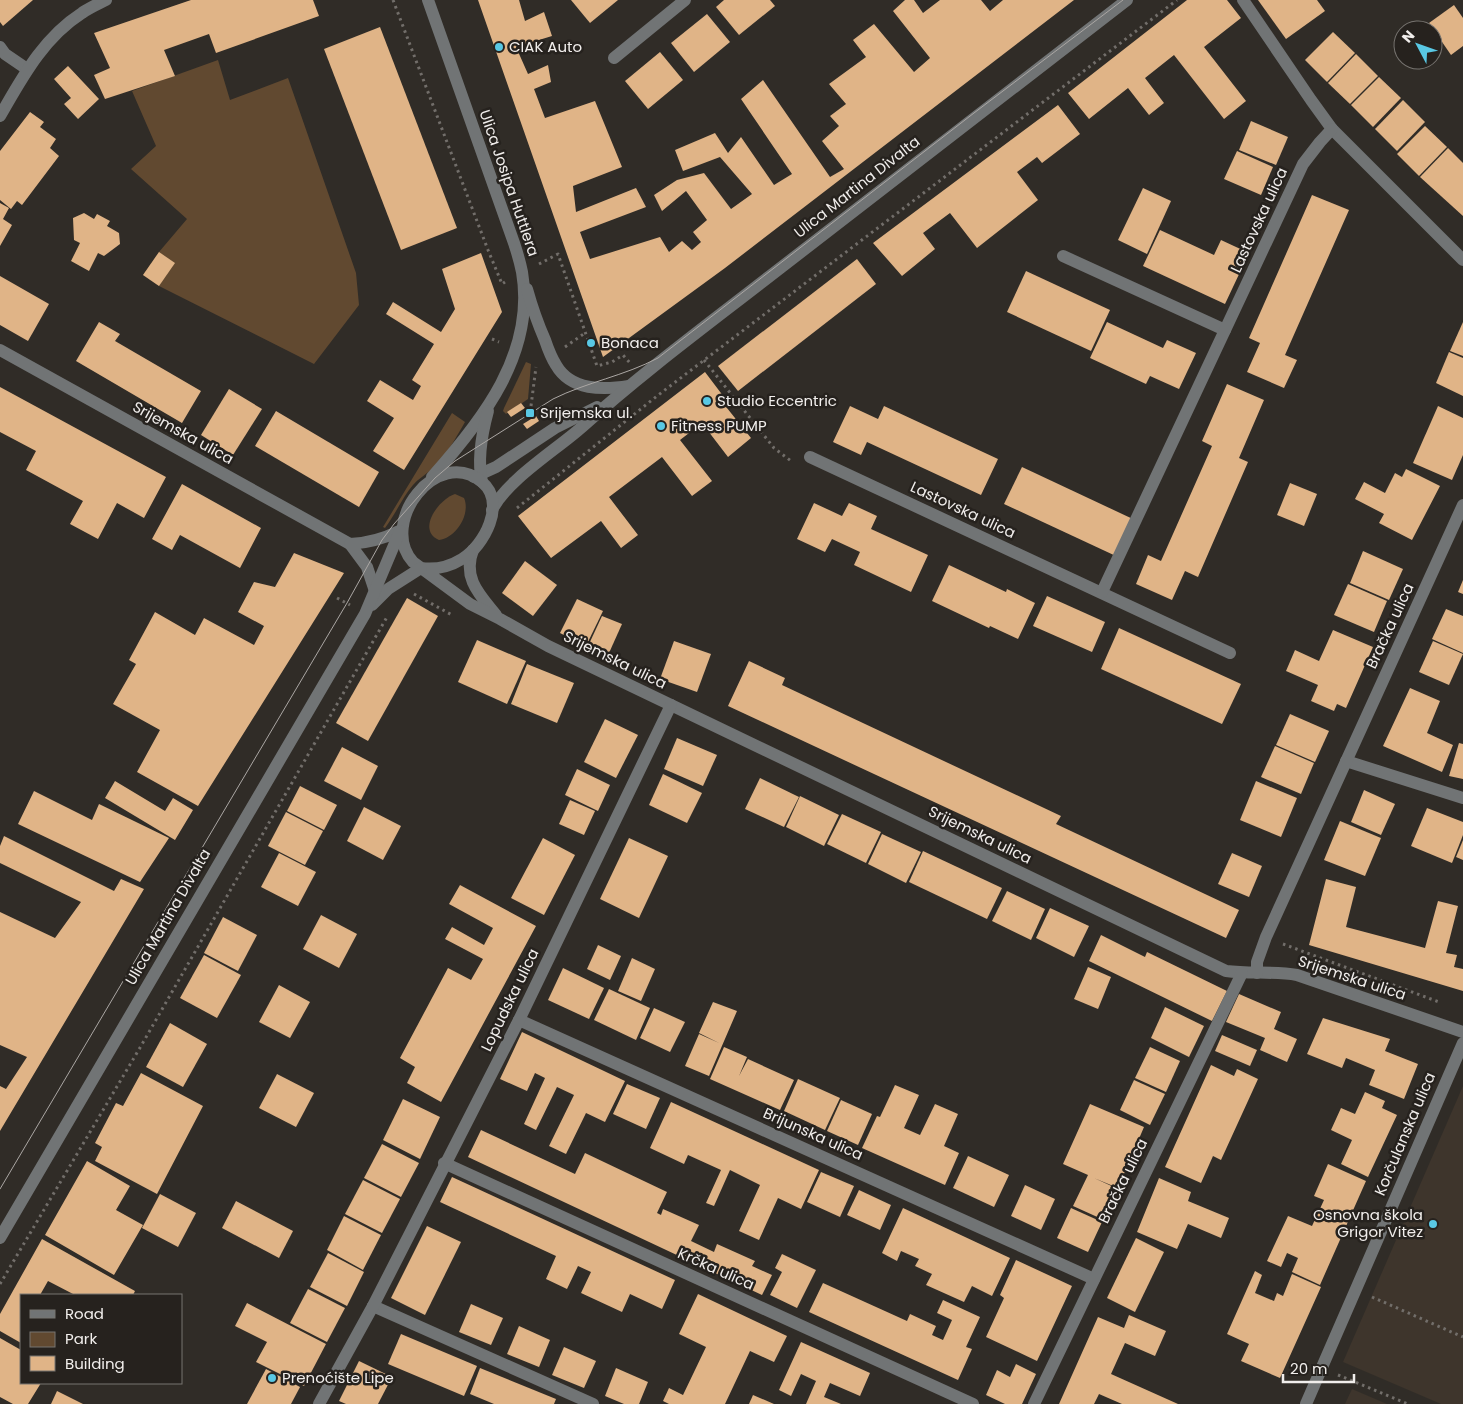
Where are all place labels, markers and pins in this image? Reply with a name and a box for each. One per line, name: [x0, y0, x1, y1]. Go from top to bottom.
place label: CIAK Auto: [509, 36, 582, 57]
marker: CIAK Auto: [493, 41, 505, 53]
place label: Bonaca: [601, 332, 659, 353]
marker: Bonaca: [585, 337, 597, 349]
place label: Studio Eccentric: [717, 390, 837, 411]
marker: Studio Eccentric: [701, 395, 713, 407]
place label: Srijemska ul.: [540, 402, 633, 423]
marker: Srijemska ul.: [524, 407, 536, 419]
place label: Fitness PUMP: [671, 415, 767, 436]
marker: Fitness PUMP: [655, 420, 667, 432]
place label: Osnovna škola Grigor Vitez: [1313, 1204, 1423, 1242]
marker: Osnovna škola Grigor Vitez: [1427, 1218, 1439, 1230]
place label: Prenoćište Lipe: [282, 1367, 394, 1388]
marker: Prenoćište Lipe: [266, 1372, 278, 1384]

